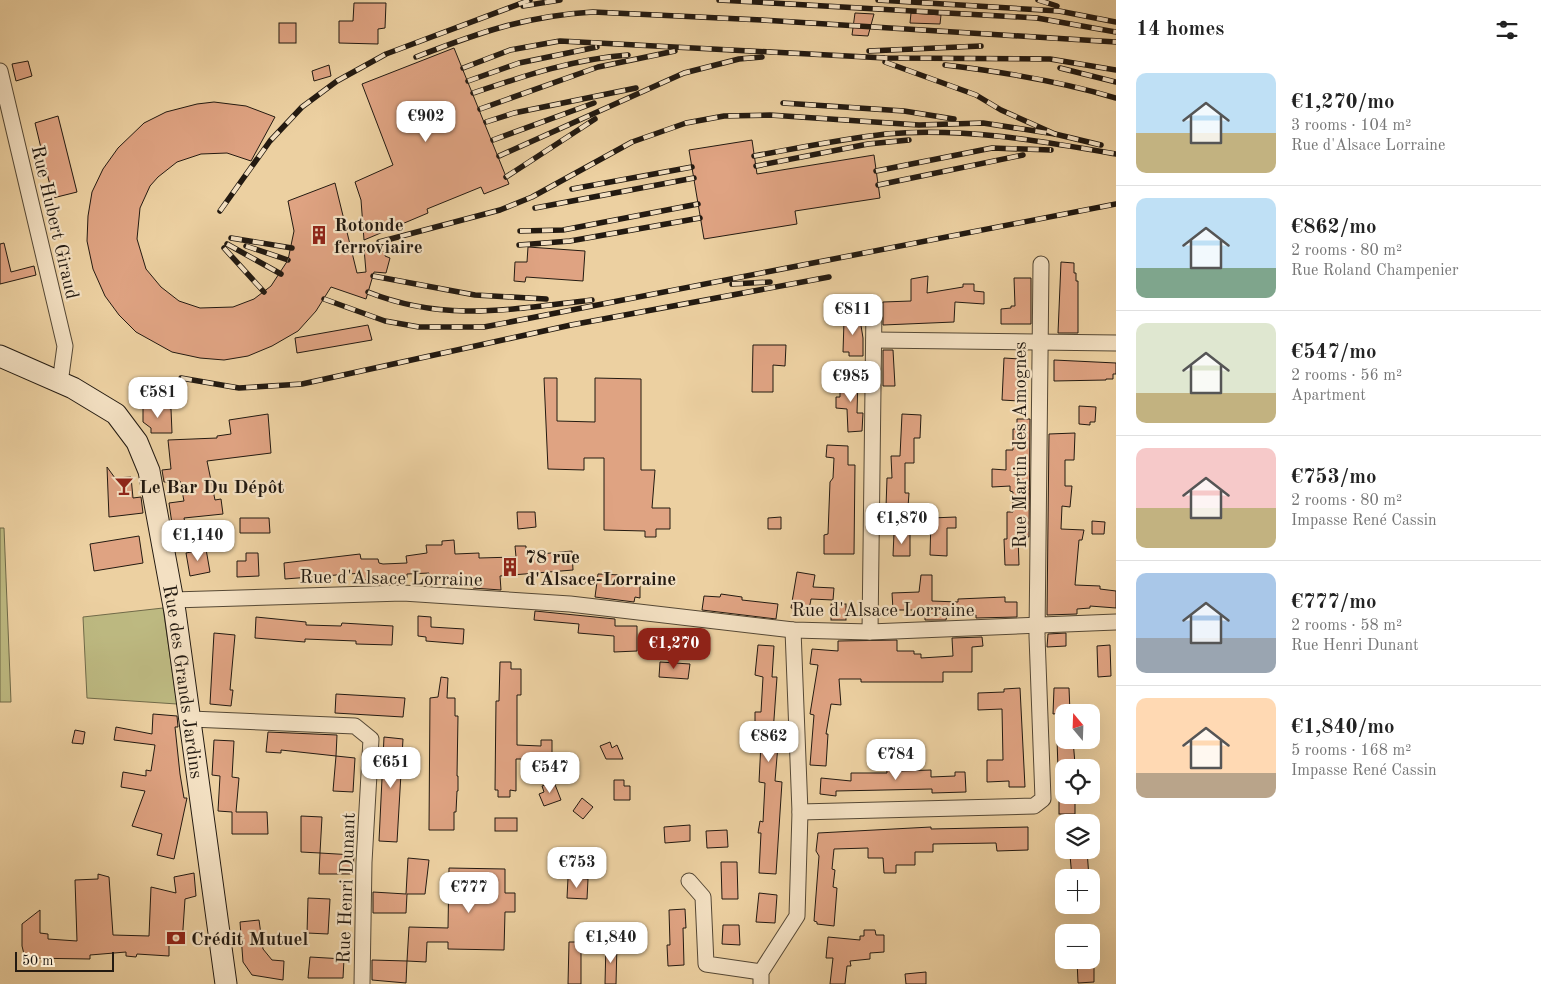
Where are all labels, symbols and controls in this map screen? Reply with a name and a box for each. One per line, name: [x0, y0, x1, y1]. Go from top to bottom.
icon: filters: [1493, 16, 1521, 44]
text: 14 homes: [1136, 19, 1224, 40]
text: €1,270/mo: [1291, 92, 1395, 113]
icon: home: [1176, 93, 1236, 153]
pin: €902: [396, 100, 456, 143]
text: €902: [407, 109, 445, 125]
text: 3 rooms · 104 m²: [1291, 118, 1411, 134]
text: Rue d'Alsace Lorraine: [1291, 138, 1445, 154]
street label: Rue Hubert Giraud: [27, 144, 81, 301]
place label: Rotonde ferroviaire: [334, 217, 423, 258]
text: €862/mo: [1291, 217, 1377, 238]
icon: home: [1176, 218, 1236, 278]
building icon: Rotonde ferroviaire: [308, 224, 330, 246]
text: 2 rooms · 80 m²: [1291, 243, 1402, 259]
text: Rue Roland Champenier: [1291, 263, 1459, 279]
pin: €811: [823, 294, 883, 336]
text: €811: [834, 302, 872, 318]
street label: Rue Martin des Amognes: [1012, 341, 1031, 549]
text: €547/mo: [1291, 342, 1377, 363]
icon: home: [1176, 343, 1236, 403]
pin: €985: [821, 360, 881, 403]
text: 2 rooms · 56 m²: [1291, 368, 1402, 384]
text: €985: [832, 369, 870, 385]
pin: €581: [128, 376, 188, 419]
text: €581: [139, 385, 177, 401]
text: Apartment: [1291, 388, 1366, 404]
text: €753/mo: [1291, 467, 1377, 488]
icon: home: [1176, 468, 1236, 528]
bar icon: Le Bar Du Dépôt: [113, 475, 135, 497]
place label: Le Bar Du Dépôt: [139, 479, 284, 498]
text: 2 rooms · 80 m²: [1291, 493, 1402, 509]
pin: €1,870: [861, 502, 943, 545]
text: €1,870: [877, 511, 927, 527]
text: Impasse René Cassin: [1291, 513, 1437, 529]
pin: €1,140: [157, 520, 239, 562]
text: €1,140: [173, 528, 223, 544]
place label: 78 rue d'Alsace-Lorraine: [525, 549, 676, 590]
building icon: 78 rue d'Alsace-Lorraine: [499, 556, 521, 578]
street label: Rue d'Alsace Lorraine: [299, 568, 483, 591]
street label: Rue des Grands Jardins: [158, 584, 205, 780]
text: €777/mo: [1291, 592, 1377, 613]
icon: home: [1176, 593, 1236, 653]
street label: Rue d'Alsace Lorraine: [791, 602, 975, 621]
text: 2 rooms · 58 m²: [1291, 618, 1402, 634]
pin: €1,270: [633, 628, 715, 670]
text: €1,270: [649, 636, 699, 652]
text: Rue Henri Dunant: [1291, 638, 1419, 654]
north arrow: [1055, 704, 1100, 749]
map controls: [1055, 704, 1100, 969]
text: €1,840/mo: [1291, 717, 1395, 738]
icon: home: [1176, 718, 1236, 778]
pin: €862: [739, 720, 799, 763]
text: €862: [750, 729, 788, 745]
pin: €784: [866, 738, 926, 781]
text: 5 rooms · 168 m²: [1291, 743, 1411, 759]
pin: €651: [361, 746, 421, 789]
text: €784: [877, 747, 915, 763]
pin: €547: [520, 752, 580, 794]
text: €651: [372, 755, 410, 771]
button: locate: [1055, 759, 1100, 804]
text: €547: [531, 760, 569, 776]
text: Impasse René Cassin: [1291, 763, 1437, 779]
street label: Rue Henri Dunant: [335, 812, 360, 964]
button: layers: [1055, 814, 1100, 859]
pin: €753: [547, 846, 607, 889]
text: €753: [558, 855, 596, 871]
button: +: [1055, 869, 1100, 914]
pin: €777: [439, 872, 499, 914]
text: €777: [450, 880, 488, 896]
pin: €1,840: [570, 922, 652, 964]
button: −: [1055, 924, 1100, 969]
bank icon: Crédit Mutuel: [165, 927, 187, 949]
text: €1,840: [586, 930, 636, 946]
place label: Crédit Mutuel: [191, 931, 309, 950]
scale bar: [15, 949, 114, 972]
text: 50 m: [22, 954, 53, 968]

